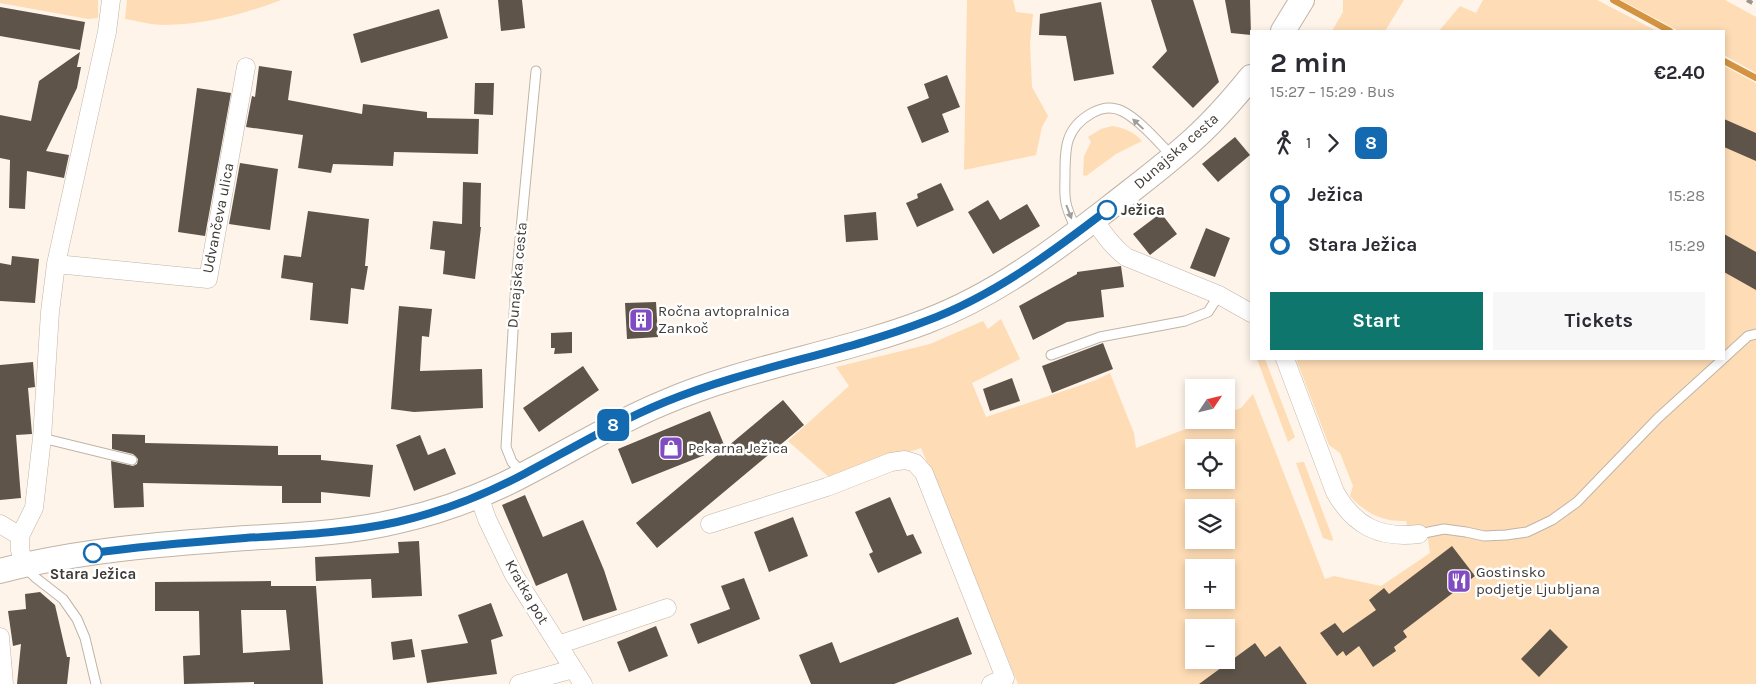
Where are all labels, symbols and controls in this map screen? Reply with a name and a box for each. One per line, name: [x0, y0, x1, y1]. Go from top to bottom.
text: 2 min: [1270, 46, 1347, 79]
text: €2.40: [1654, 62, 1705, 84]
text: 15:27 – 15:29 · Bus: [1270, 82, 1395, 101]
street label: Dunajska cesta: [1130, 109, 1222, 193]
one-way arrow: [1132, 118, 1145, 129]
icon: walk: [1270, 129, 1298, 157]
icon: forward: [1319, 129, 1347, 157]
text: 8: [1365, 132, 1377, 154]
text: 1: [1306, 133, 1311, 152]
street label: Udvančeva ulica: [198, 161, 238, 275]
text: Ježica: [1308, 184, 1363, 206]
text: 15:28: [1668, 186, 1705, 205]
marker: Ježica: [1097, 200, 1117, 220]
place label: Ježica: [1121, 201, 1165, 219]
one-way arrow: [1066, 205, 1074, 219]
street label: Dunajska cesta: [503, 221, 531, 329]
text: Stara Ježica: [1308, 234, 1417, 256]
text: 15:29: [1668, 236, 1705, 255]
button: Start: [1270, 292, 1483, 350]
button: Tickets: [1493, 292, 1705, 350]
place label: Ročna avtopralnica Zankoč: [658, 302, 790, 337]
building icon: Ročna avtopralnica Zankoč: [628, 307, 654, 333]
north arrow: [1185, 379, 1235, 429]
map controls: [1185, 379, 1235, 669]
line badge: 8: [597, 409, 629, 441]
text: 8: [607, 414, 619, 436]
shop icon: Pekarna Ježica: [658, 435, 684, 461]
place label: Pekarna Ježica: [688, 439, 788, 457]
button: locate: [1185, 439, 1235, 489]
button: layers: [1185, 499, 1235, 549]
marker: Stara Ježica: [83, 543, 103, 563]
street label: Kratka pot: [501, 557, 553, 628]
button: +: [1185, 559, 1235, 609]
place label: Gostinsko podjetje Ljubljana: [1476, 563, 1600, 598]
place label: Stara Ježica: [50, 565, 136, 583]
restaurant icon: Gostinsko podjetje Ljubljana: [1446, 568, 1472, 594]
button: −: [1185, 619, 1235, 669]

